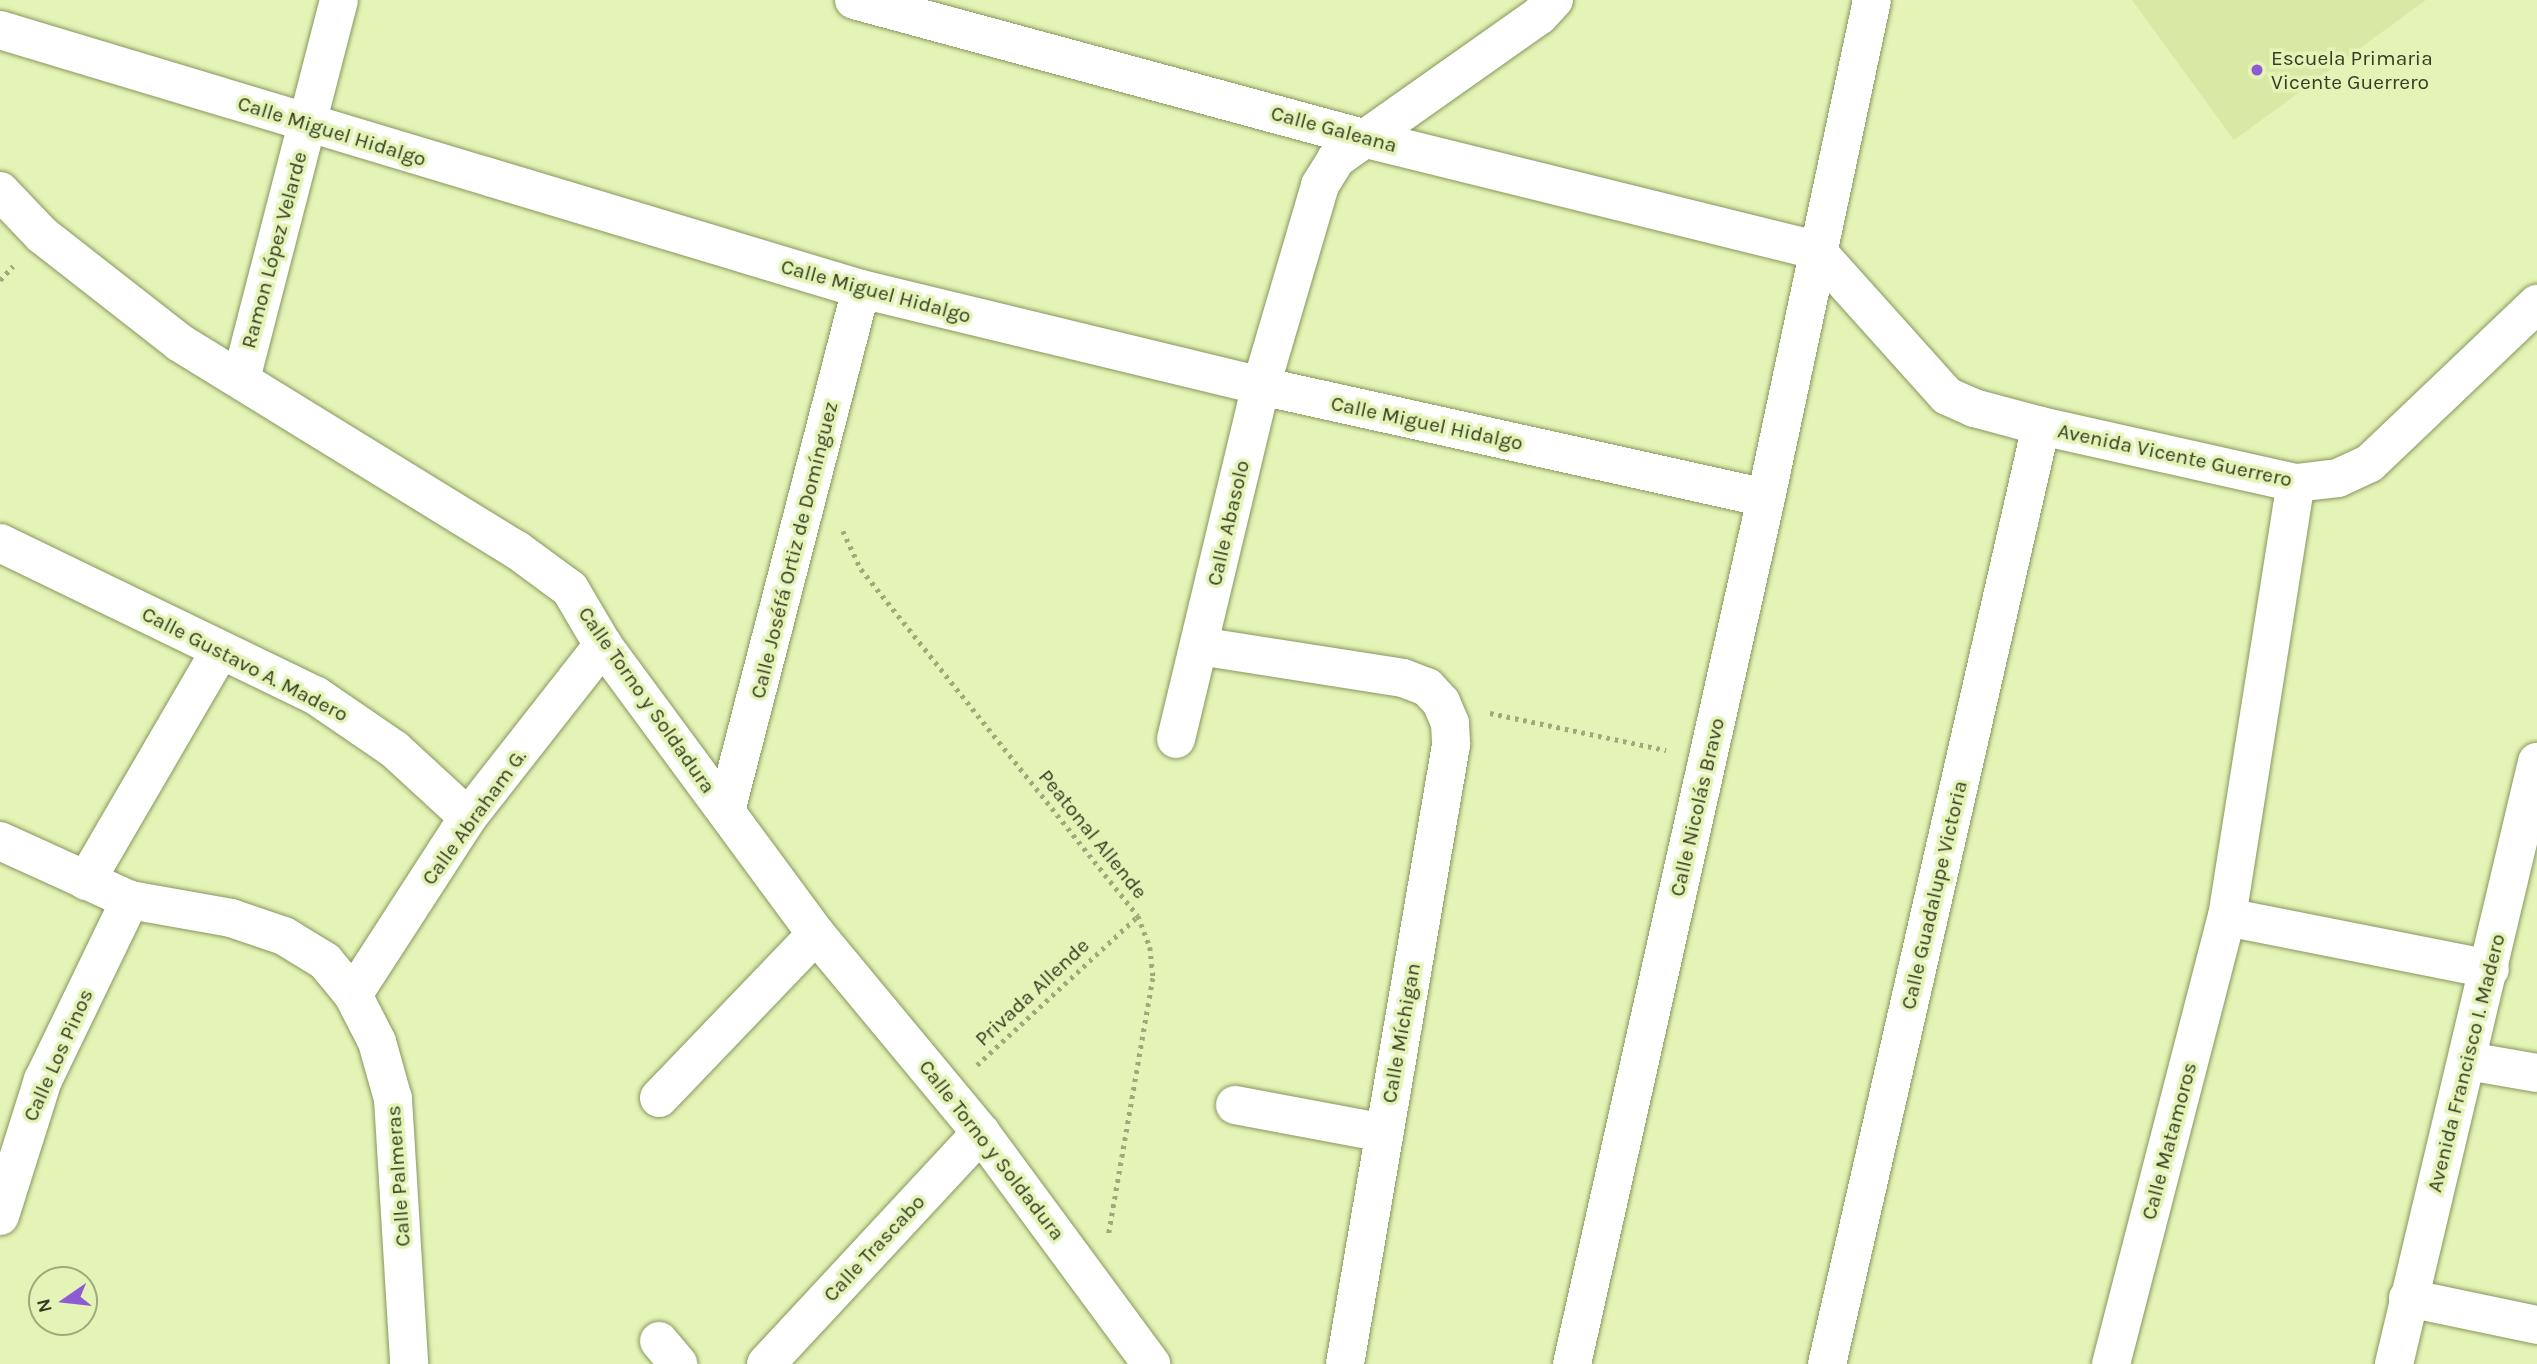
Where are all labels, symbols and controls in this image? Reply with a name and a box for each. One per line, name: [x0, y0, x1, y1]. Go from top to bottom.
place label: Escuela Primaria Vicente Guerrero: [2271, 45, 2433, 95]
marker: Escuela Primaria Vicente Guerrero: [2249, 62, 2265, 78]
street label: Calle Miguel Hidalgo: [235, 90, 429, 172]
street label: Calle Galeana: [1268, 100, 1400, 158]
street label: Ramon López Velarde: [236, 149, 312, 351]
street label: Calle Miguel Hidalgo: [778, 253, 974, 329]
street label: Calle Miguel Hidalgo: [1329, 390, 1525, 456]
street label: Calle Joséfá Ortiz de Domínguez: [745, 399, 843, 701]
street label: Avenida Vicente Guerrero: [2056, 418, 2294, 492]
street label: Calle Abasolo: [1201, 458, 1255, 588]
street label: Calle Gustavo A. Madero: [138, 601, 352, 727]
street label: Calle Torno y Soldadura: [573, 602, 721, 798]
street label: Calle Nicolás Bravo: [1664, 715, 1730, 899]
street label: Calle Abraham G.: [416, 744, 532, 890]
street label: Peatonal Allende: [1033, 764, 1153, 904]
street label: Calle Guadalupe Victoria: [1895, 778, 1973, 1012]
street label: Avenida Francisco I. Madero: [2422, 931, 2510, 1195]
street label: Privada Allende: [970, 933, 1094, 1051]
street label: Calle Míchigan: [1376, 961, 1426, 1105]
street label: Calle Los Pinos: [18, 985, 98, 1125]
street label: Calle Torno y Soldadura: [914, 1055, 1070, 1245]
street label: Calle Matamoros: [2136, 1060, 2202, 1222]
street label: Calle Palmeras: [380, 1104, 416, 1248]
street label: Calle Trascabo: [818, 1189, 930, 1307]
north arrow: [28, 1266, 98, 1336]
text: N: [32, 1296, 57, 1315]

